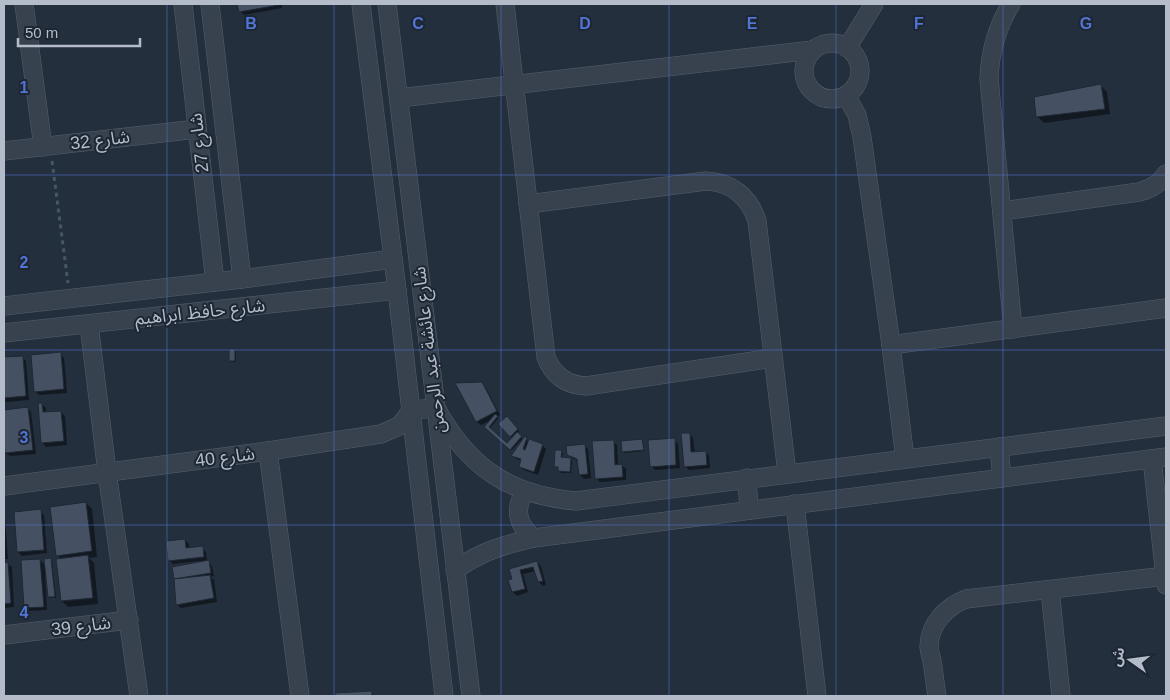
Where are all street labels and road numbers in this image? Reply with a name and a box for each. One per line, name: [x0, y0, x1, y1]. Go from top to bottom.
street label: شارع 27: [185, 111, 217, 174]
street label: شارع 32: [69, 126, 132, 158]
street label: شارع عائشة عبد الرحمن: [409, 265, 453, 434]
street label: شارع حافظ ابراهيم: [134, 295, 267, 333]
street label: شارع 40: [194, 443, 257, 475]
street label: شارع 39: [50, 612, 113, 644]

